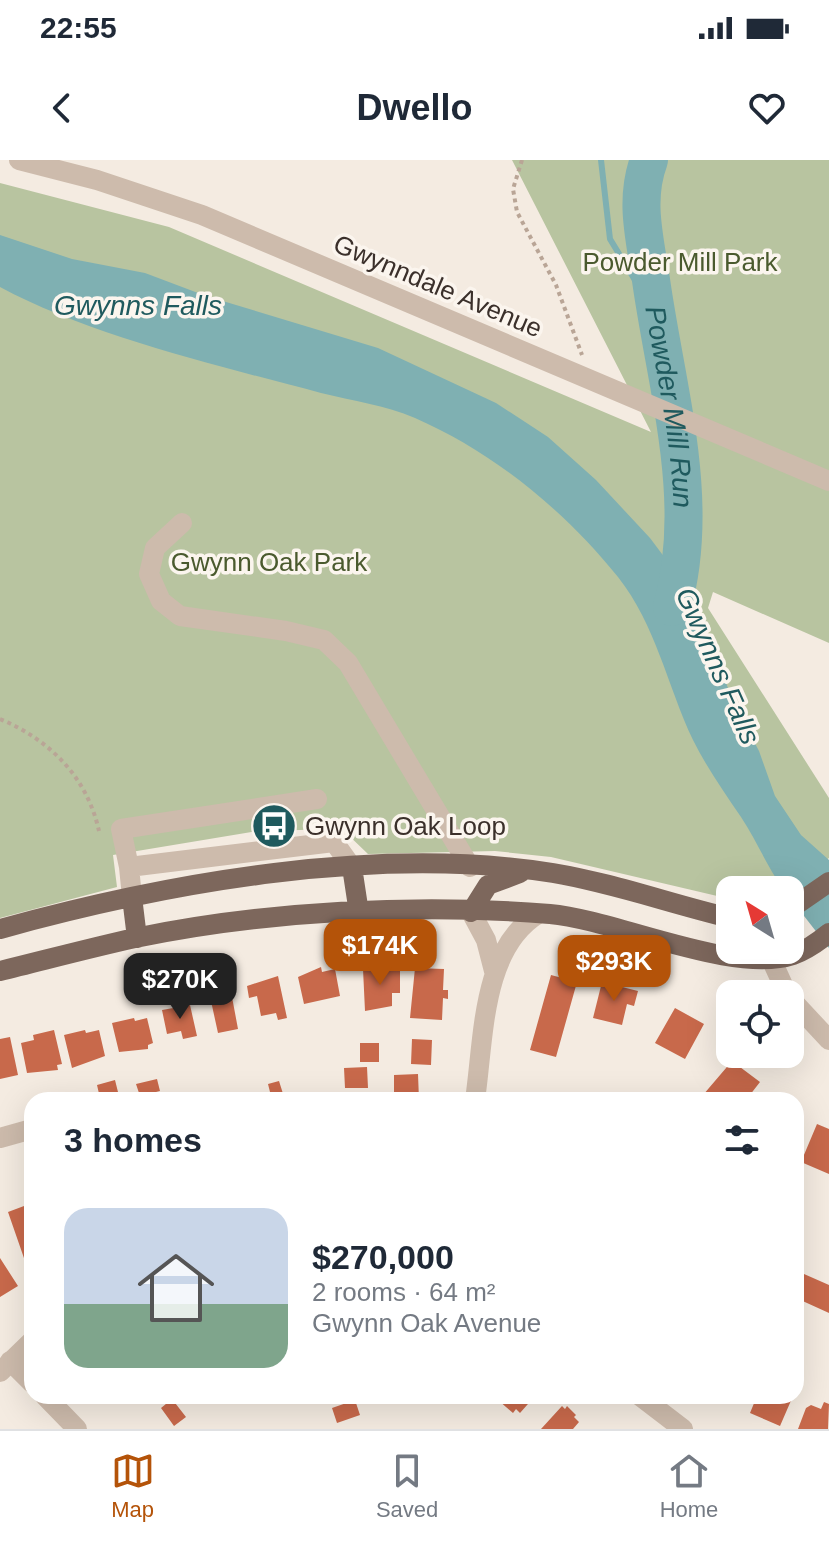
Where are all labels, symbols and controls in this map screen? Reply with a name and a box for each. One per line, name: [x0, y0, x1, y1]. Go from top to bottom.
text: 22:55: [40, 11, 117, 44]
icon: back: [40, 86, 84, 130]
icon: heart: [745, 86, 789, 130]
text: Dwello: [356, 87, 473, 128]
street label: Gwynndale Avenue: [329, 229, 547, 343]
park label: Powder Mill Park: [582, 247, 779, 277]
water label: Gwynns Falls: [54, 290, 222, 321]
water label: Powder Mill Run: [640, 304, 699, 509]
park label: Gwynn Oak Park: [171, 547, 368, 577]
water label: Gwynns Falls: [670, 583, 766, 749]
bus stop icon: Gwynn Oak Loop: [250, 802, 298, 850]
place label: Gwynn Oak Loop: [305, 811, 506, 841]
north arrow: [716, 876, 804, 964]
map controls: [716, 876, 804, 1068]
pin: $174K: [324, 919, 436, 987]
text: $174K: [342, 930, 418, 960]
pin: $293K: [558, 935, 670, 1003]
text: $293K: [576, 946, 652, 976]
pin: $270K: [124, 953, 236, 1021]
text: $270K: [142, 964, 218, 994]
button: locate: [716, 980, 804, 1068]
icon: filters: [720, 1118, 764, 1162]
text: 3 homes: [64, 1121, 202, 1159]
text: $270,000: [312, 1238, 454, 1276]
icon: home: [128, 1240, 224, 1336]
text: 2 rooms · 64 m²: [312, 1277, 496, 1307]
text: Gwynn Oak Avenue: [312, 1308, 541, 1338]
tab: Map: [111, 1449, 155, 1523]
tab: Saved: [376, 1449, 438, 1523]
tab: Home: [660, 1449, 718, 1523]

